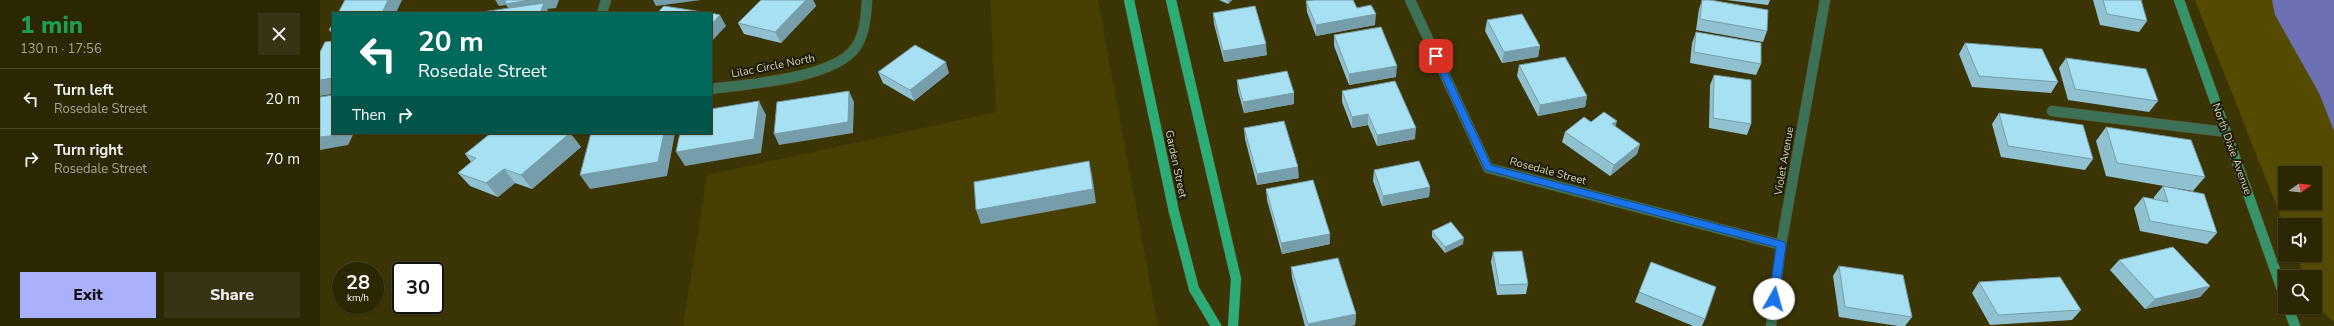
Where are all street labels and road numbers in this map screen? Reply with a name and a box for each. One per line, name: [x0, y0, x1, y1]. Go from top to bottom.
street label: Lilac Circle North: [730, 51, 816, 81]
street label: North Dixie Avenue: [2208, 101, 2256, 197]
street label: Violet Avenue: [1770, 125, 1797, 197]
street label: Garden Street: [1161, 129, 1191, 199]
street label: Rosedale Street: [1508, 154, 1588, 188]

